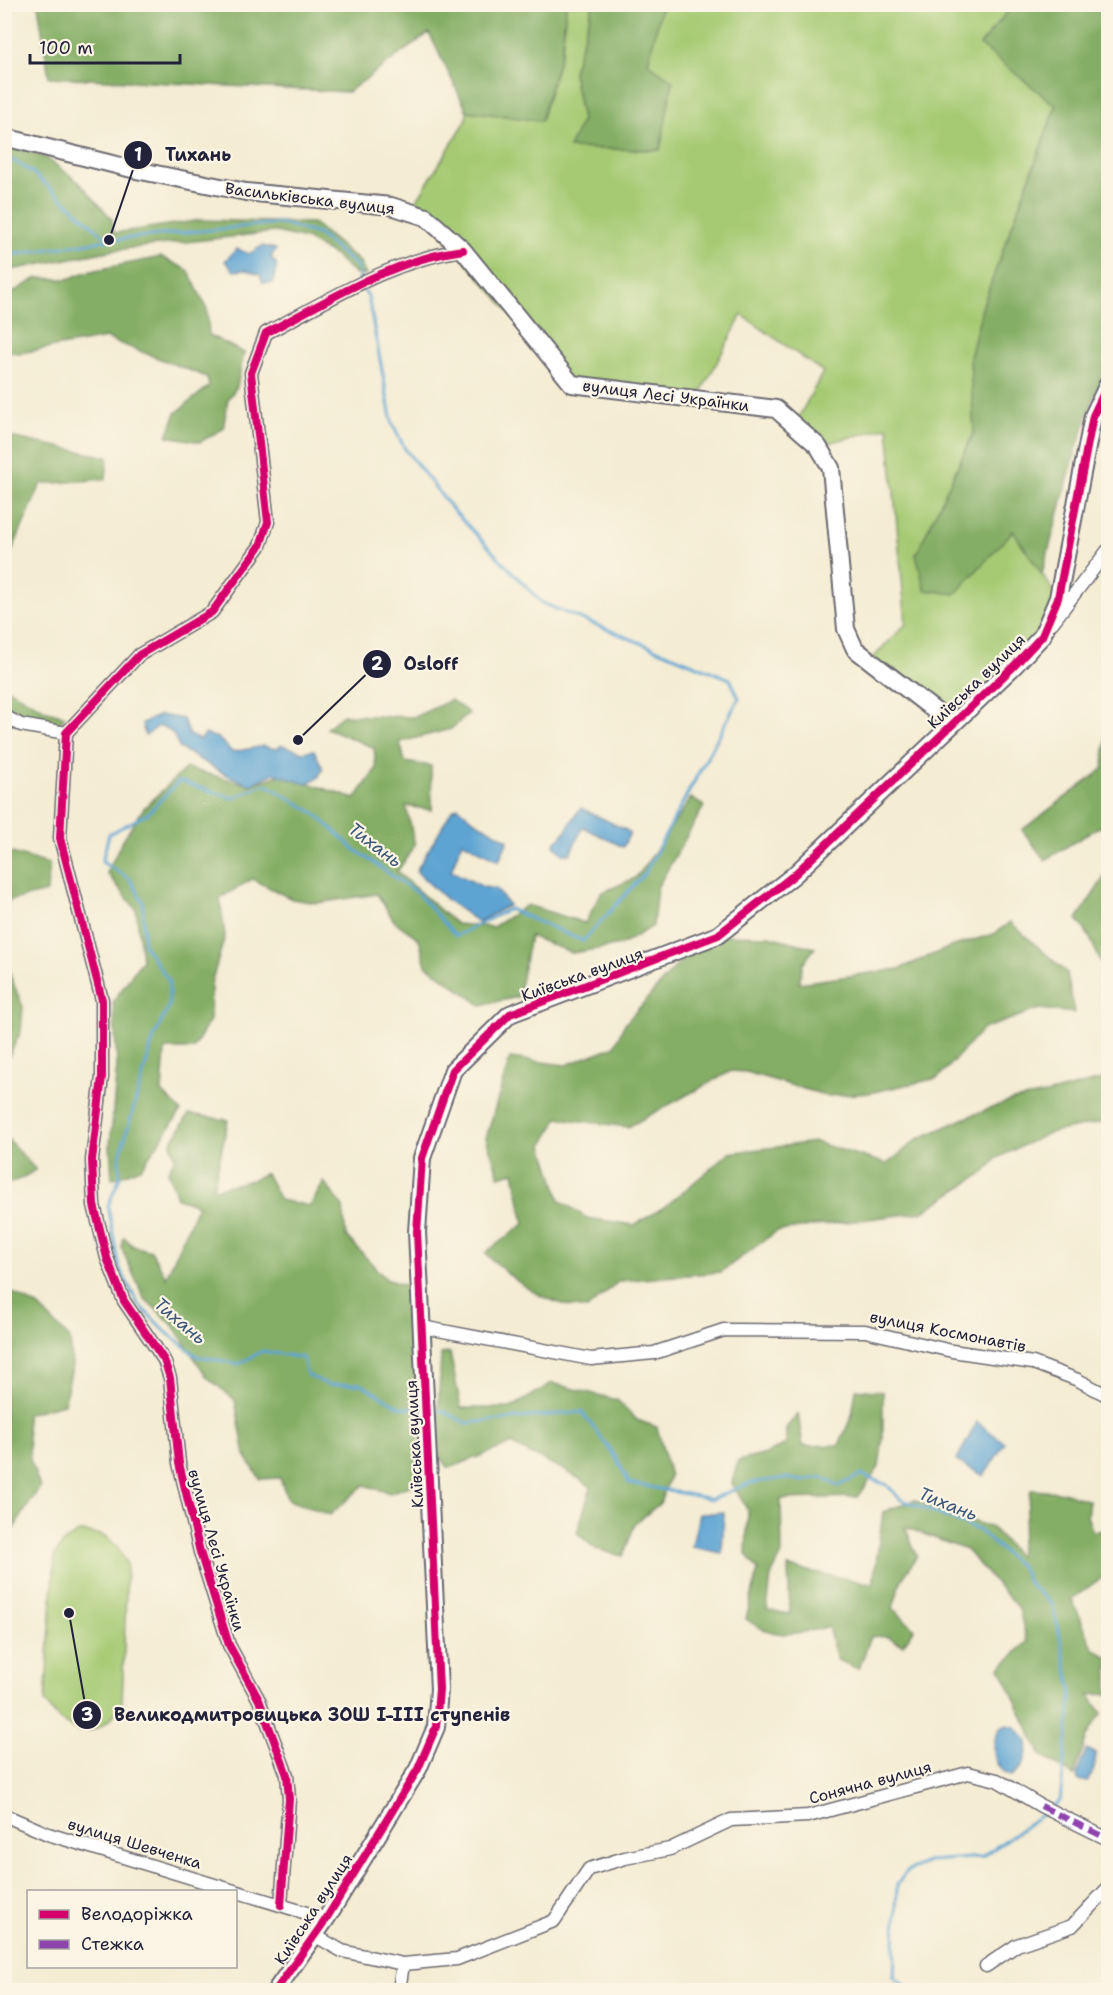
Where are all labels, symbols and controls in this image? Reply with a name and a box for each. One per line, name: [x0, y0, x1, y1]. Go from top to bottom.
scale bar: [30, 27, 180, 65]
text: 100 m: [39, 36, 93, 60]
callout: Тихань: [123, 137, 243, 173]
text: 1: [134, 143, 142, 167]
text: Тихань: [165, 143, 231, 167]
street label: Васильківська вулиця: [224, 178, 396, 219]
street label: вулиця Лесі Українки: [581, 375, 750, 416]
street label: Київська вулиця: [923, 629, 1030, 733]
callout: Osloff: [362, 646, 470, 682]
text: 2: [371, 652, 384, 676]
text: Osloff: [404, 652, 459, 676]
water label: Тихань: [343, 817, 407, 873]
street label: Київська вулиця: [518, 943, 646, 1006]
water label: Тихань: [149, 1292, 211, 1350]
street label: вулиця Космонавтів: [868, 1306, 1028, 1357]
street label: Київська вулиця: [401, 1379, 428, 1509]
street label: вулиця Лесі Українки: [183, 1467, 250, 1634]
water label: Тихань: [915, 1481, 981, 1527]
callout: Великодмитровицька ЗОШ І-ІІІ ступенів: [72, 1697, 522, 1733]
text: 3: [81, 1703, 93, 1727]
text: Великодмитровицька ЗОШ І-ІІІ ступенів: [114, 1703, 510, 1727]
street label: Сонячна вулиця: [807, 1756, 934, 1809]
street label: вулиця Шевченка: [65, 1813, 204, 1874]
street label: Київська вулиця: [270, 1850, 357, 1969]
legend: [27, 1890, 237, 1968]
text: Велодоріжка: [81, 1902, 193, 1926]
text: Стежка: [81, 1932, 144, 1956]

